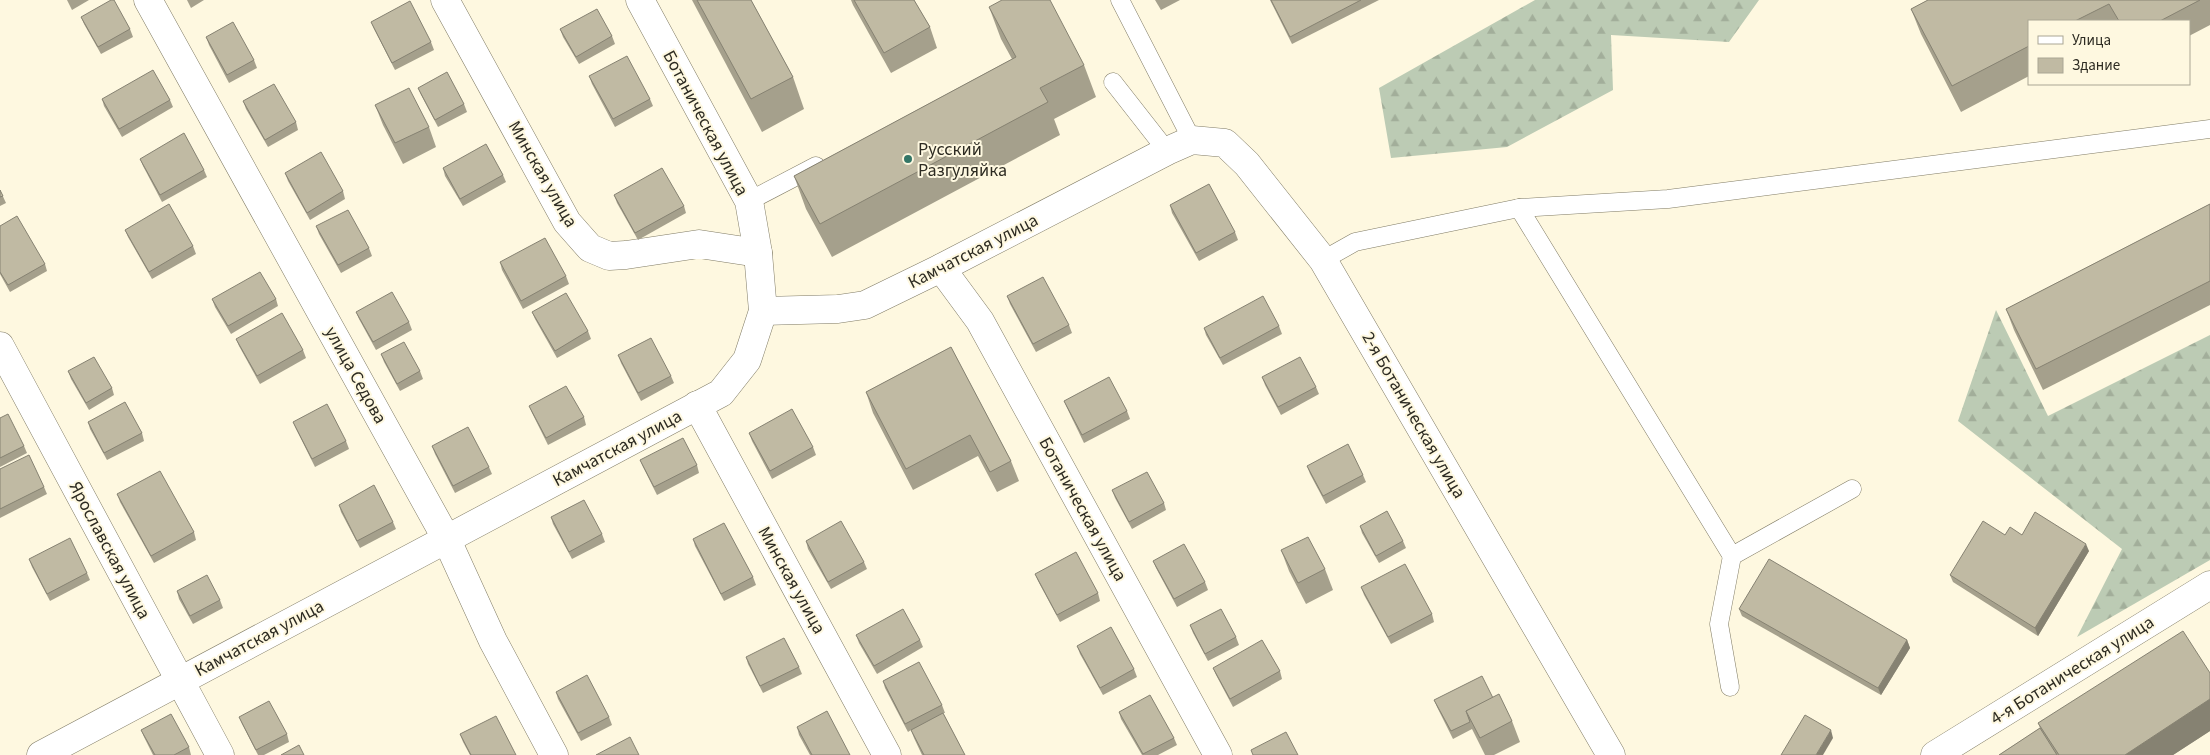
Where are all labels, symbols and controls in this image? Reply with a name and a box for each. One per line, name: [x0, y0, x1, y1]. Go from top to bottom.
legend: [2028, 20, 2190, 85]
text: Улица: [2072, 30, 2111, 51]
street label: Ботаническая улица: [657, 46, 754, 200]
text: Здание: [2072, 55, 2120, 76]
street label: Минская улица: [502, 116, 583, 232]
place label: Русский Разгуляйка: [918, 137, 1007, 183]
marker: Русский Разгуляйка: [902, 153, 914, 165]
street label: Камчатская улица: [904, 208, 1043, 295]
street label: улица Седова: [319, 322, 393, 428]
street label: 2-я Ботаническая улица: [1356, 327, 1472, 503]
street label: Камчатская улица: [548, 404, 686, 493]
street label: Ботаническая улица: [1033, 433, 1133, 586]
street label: Ярославская улица: [63, 477, 156, 623]
street label: Минская улица: [752, 522, 831, 639]
street label: Камчатская улица: [190, 594, 328, 683]
street label: 4-я Ботаническая улица: [1986, 610, 2159, 731]

